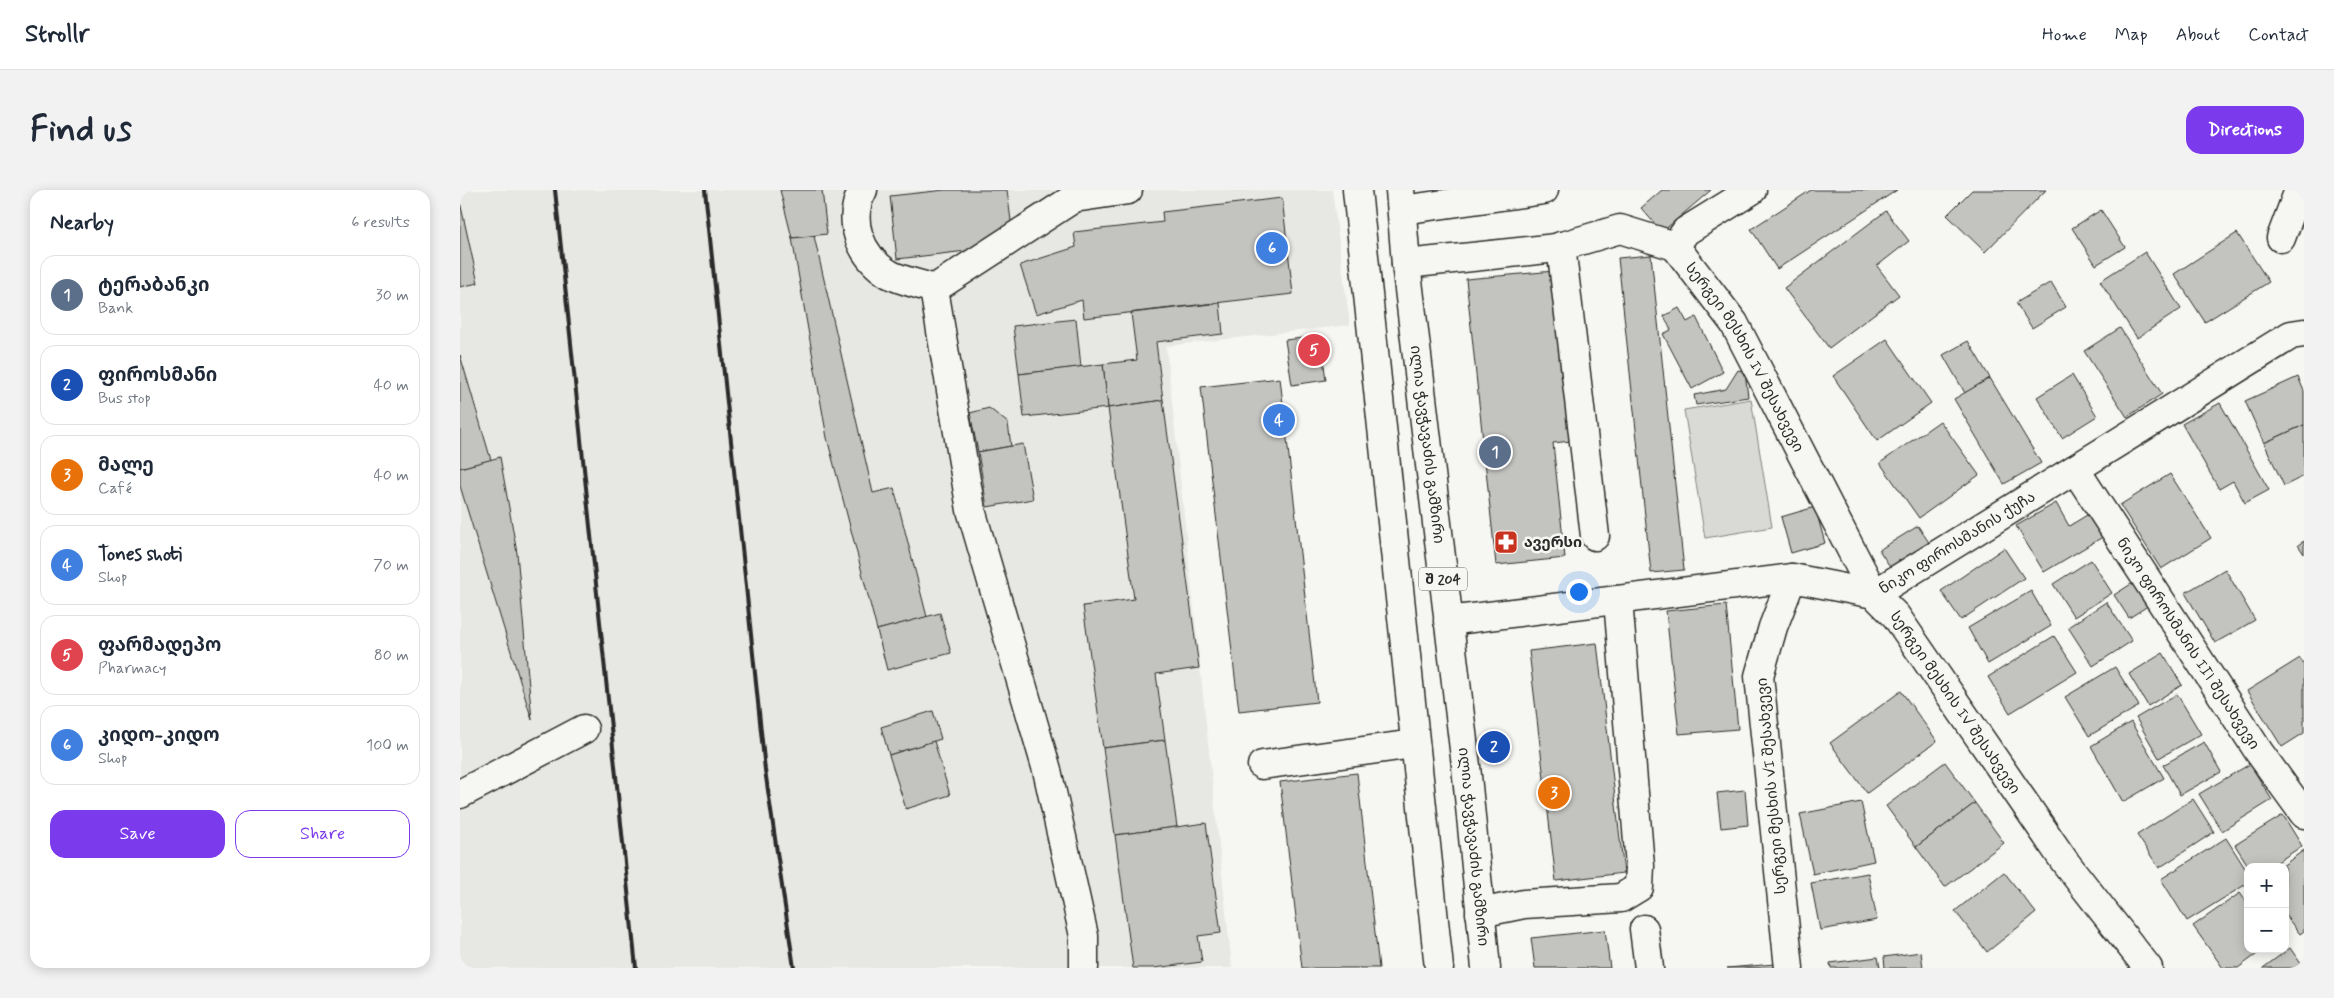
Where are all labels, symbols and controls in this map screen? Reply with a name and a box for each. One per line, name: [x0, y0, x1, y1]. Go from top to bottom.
text: Strollr: [25, 19, 89, 50]
text: Home: [2042, 23, 2087, 47]
text: Map: [2115, 23, 2148, 47]
text: About: [2176, 23, 2220, 47]
text: Contact: [2248, 23, 2309, 47]
button: Directions: [2186, 106, 2304, 154]
text: Find us: [30, 107, 132, 153]
text: Nearby: [50, 209, 114, 237]
text: 6 results: [351, 212, 410, 233]
pin: 6: [1256, 229, 1288, 267]
street label: სერგეი მესხის IV შესახვევი: [1680, 259, 1808, 456]
text: ტერაბანკი: [98, 273, 209, 298]
text: 1: [63, 285, 71, 306]
text: 30 m: [376, 285, 409, 306]
text: Bank: [98, 298, 133, 319]
pin: 5: [1298, 331, 1330, 369]
street label: ილია ჭავჭავაძის გამზირი: [1405, 344, 1448, 545]
text: ფიროსმანი: [98, 363, 217, 388]
text: 2: [63, 375, 71, 396]
text: 40 m: [373, 375, 409, 396]
text: Bus stop: [98, 388, 151, 409]
pin: 4: [1263, 401, 1295, 439]
pin: 1: [1479, 433, 1511, 471]
text: მალე: [98, 453, 154, 478]
text: 3: [63, 465, 71, 486]
text: 40 m: [373, 465, 409, 486]
text: Café: [98, 478, 132, 499]
street label: ნიკო ფიროსმანის ქუჩა: [1876, 487, 2039, 599]
pharmacy icon: ავერსი: [1493, 529, 1519, 555]
place label: ავერსი: [1524, 533, 1582, 553]
street label: ნიკო ფიროსმანის III შესახვევი: [2111, 534, 2264, 754]
text: Tones shoti: [98, 542, 182, 567]
text: 4: [62, 555, 72, 576]
text: 70 m: [373, 555, 409, 576]
text: Shop: [98, 567, 127, 588]
road number: შ 204: [1419, 568, 1467, 590]
your location: [1566, 579, 1592, 605]
street label: სერგეი მესხის IV შესახვევი: [1885, 608, 2024, 798]
text: ფარმადეპო: [98, 633, 221, 658]
text: 5: [62, 645, 72, 666]
text: 80 m: [374, 645, 409, 666]
text: Pharmacy: [98, 658, 166, 679]
street label: სერგეი მესხის VI შესახვევი: [1753, 677, 1791, 895]
text: კიდო-კიდო: [98, 723, 220, 748]
pin: 2: [1478, 728, 1510, 766]
text: 6: [63, 735, 71, 756]
text: 100 m: [366, 735, 409, 756]
street label: ილია ჭავჭავაძის გამზირი: [1453, 746, 1493, 947]
text: Shop: [98, 748, 127, 769]
pin: 3: [1538, 774, 1570, 812]
button: Save: [50, 810, 225, 858]
button: Share: [235, 810, 410, 858]
map controls: [2244, 863, 2289, 953]
button: +: [2244, 863, 2289, 908]
button: −: [2244, 908, 2289, 953]

